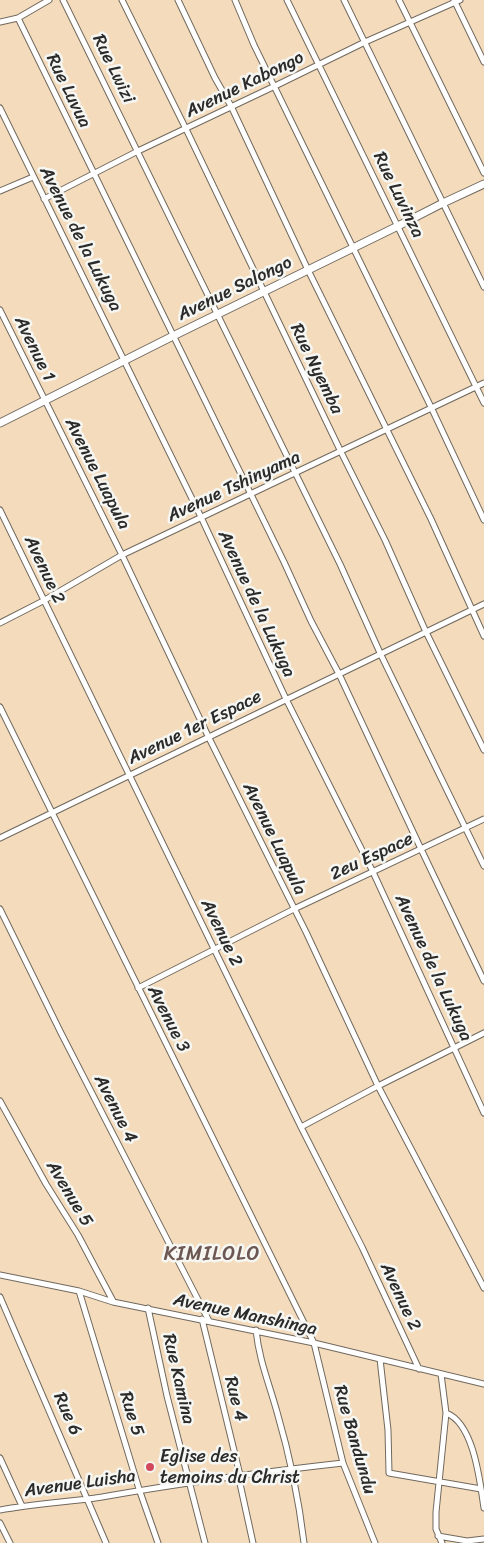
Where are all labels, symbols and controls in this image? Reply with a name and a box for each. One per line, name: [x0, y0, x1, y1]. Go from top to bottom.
street label: Rue Lwizi: [87, 31, 139, 107]
street label: Avenue Kabongo: [182, 47, 308, 123]
street label: Rue Luvua: [41, 51, 95, 131]
street label: Rue Luvinza: [368, 148, 428, 242]
street label: Avenue de la Lukuga: [34, 163, 126, 315]
street label: Avenue Salongo: [174, 252, 296, 326]
street label: Avenue 1: [9, 313, 59, 385]
street label: Rue Nyemba: [285, 320, 347, 418]
street label: Avenue Luapula: [60, 415, 134, 533]
street label: Avenue Tshinyama: [164, 447, 304, 527]
street label: Avenue de la Lukuga: [212, 527, 300, 681]
street label: Avenue 2: [19, 533, 69, 607]
street label: Avenue 1er Espace: [125, 686, 265, 770]
street label: Avenue Luapula: [237, 779, 311, 899]
street label: 2eu Espace: [327, 828, 417, 886]
street label: Avenue de la Lukuga: [389, 891, 477, 1045]
street label: Avenue 2: [195, 896, 247, 970]
street label: Avenue 3: [142, 982, 194, 1056]
street label: Avenue 4: [89, 1071, 141, 1147]
street label: Avenue 5: [41, 1157, 97, 1231]
district label: KIMILOLO: [163, 1243, 261, 1267]
street label: Avenue 2: [375, 1260, 425, 1334]
street label: Avenue Manshinga: [171, 1289, 319, 1341]
street label: Rue Kamina: [157, 1332, 199, 1426]
street label: Rue 4: [219, 1374, 251, 1424]
street label: Rue Bandundu: [328, 1383, 380, 1497]
street label: Rue 6: [48, 1389, 86, 1439]
street label: Rue 5: [114, 1389, 148, 1439]
place label: Eglise des temoins du Christ: [160, 1446, 300, 1488]
marker: Eglise des temoins du Christ: [144, 1461, 156, 1473]
street label: Avenue Luisha: [23, 1466, 137, 1502]

